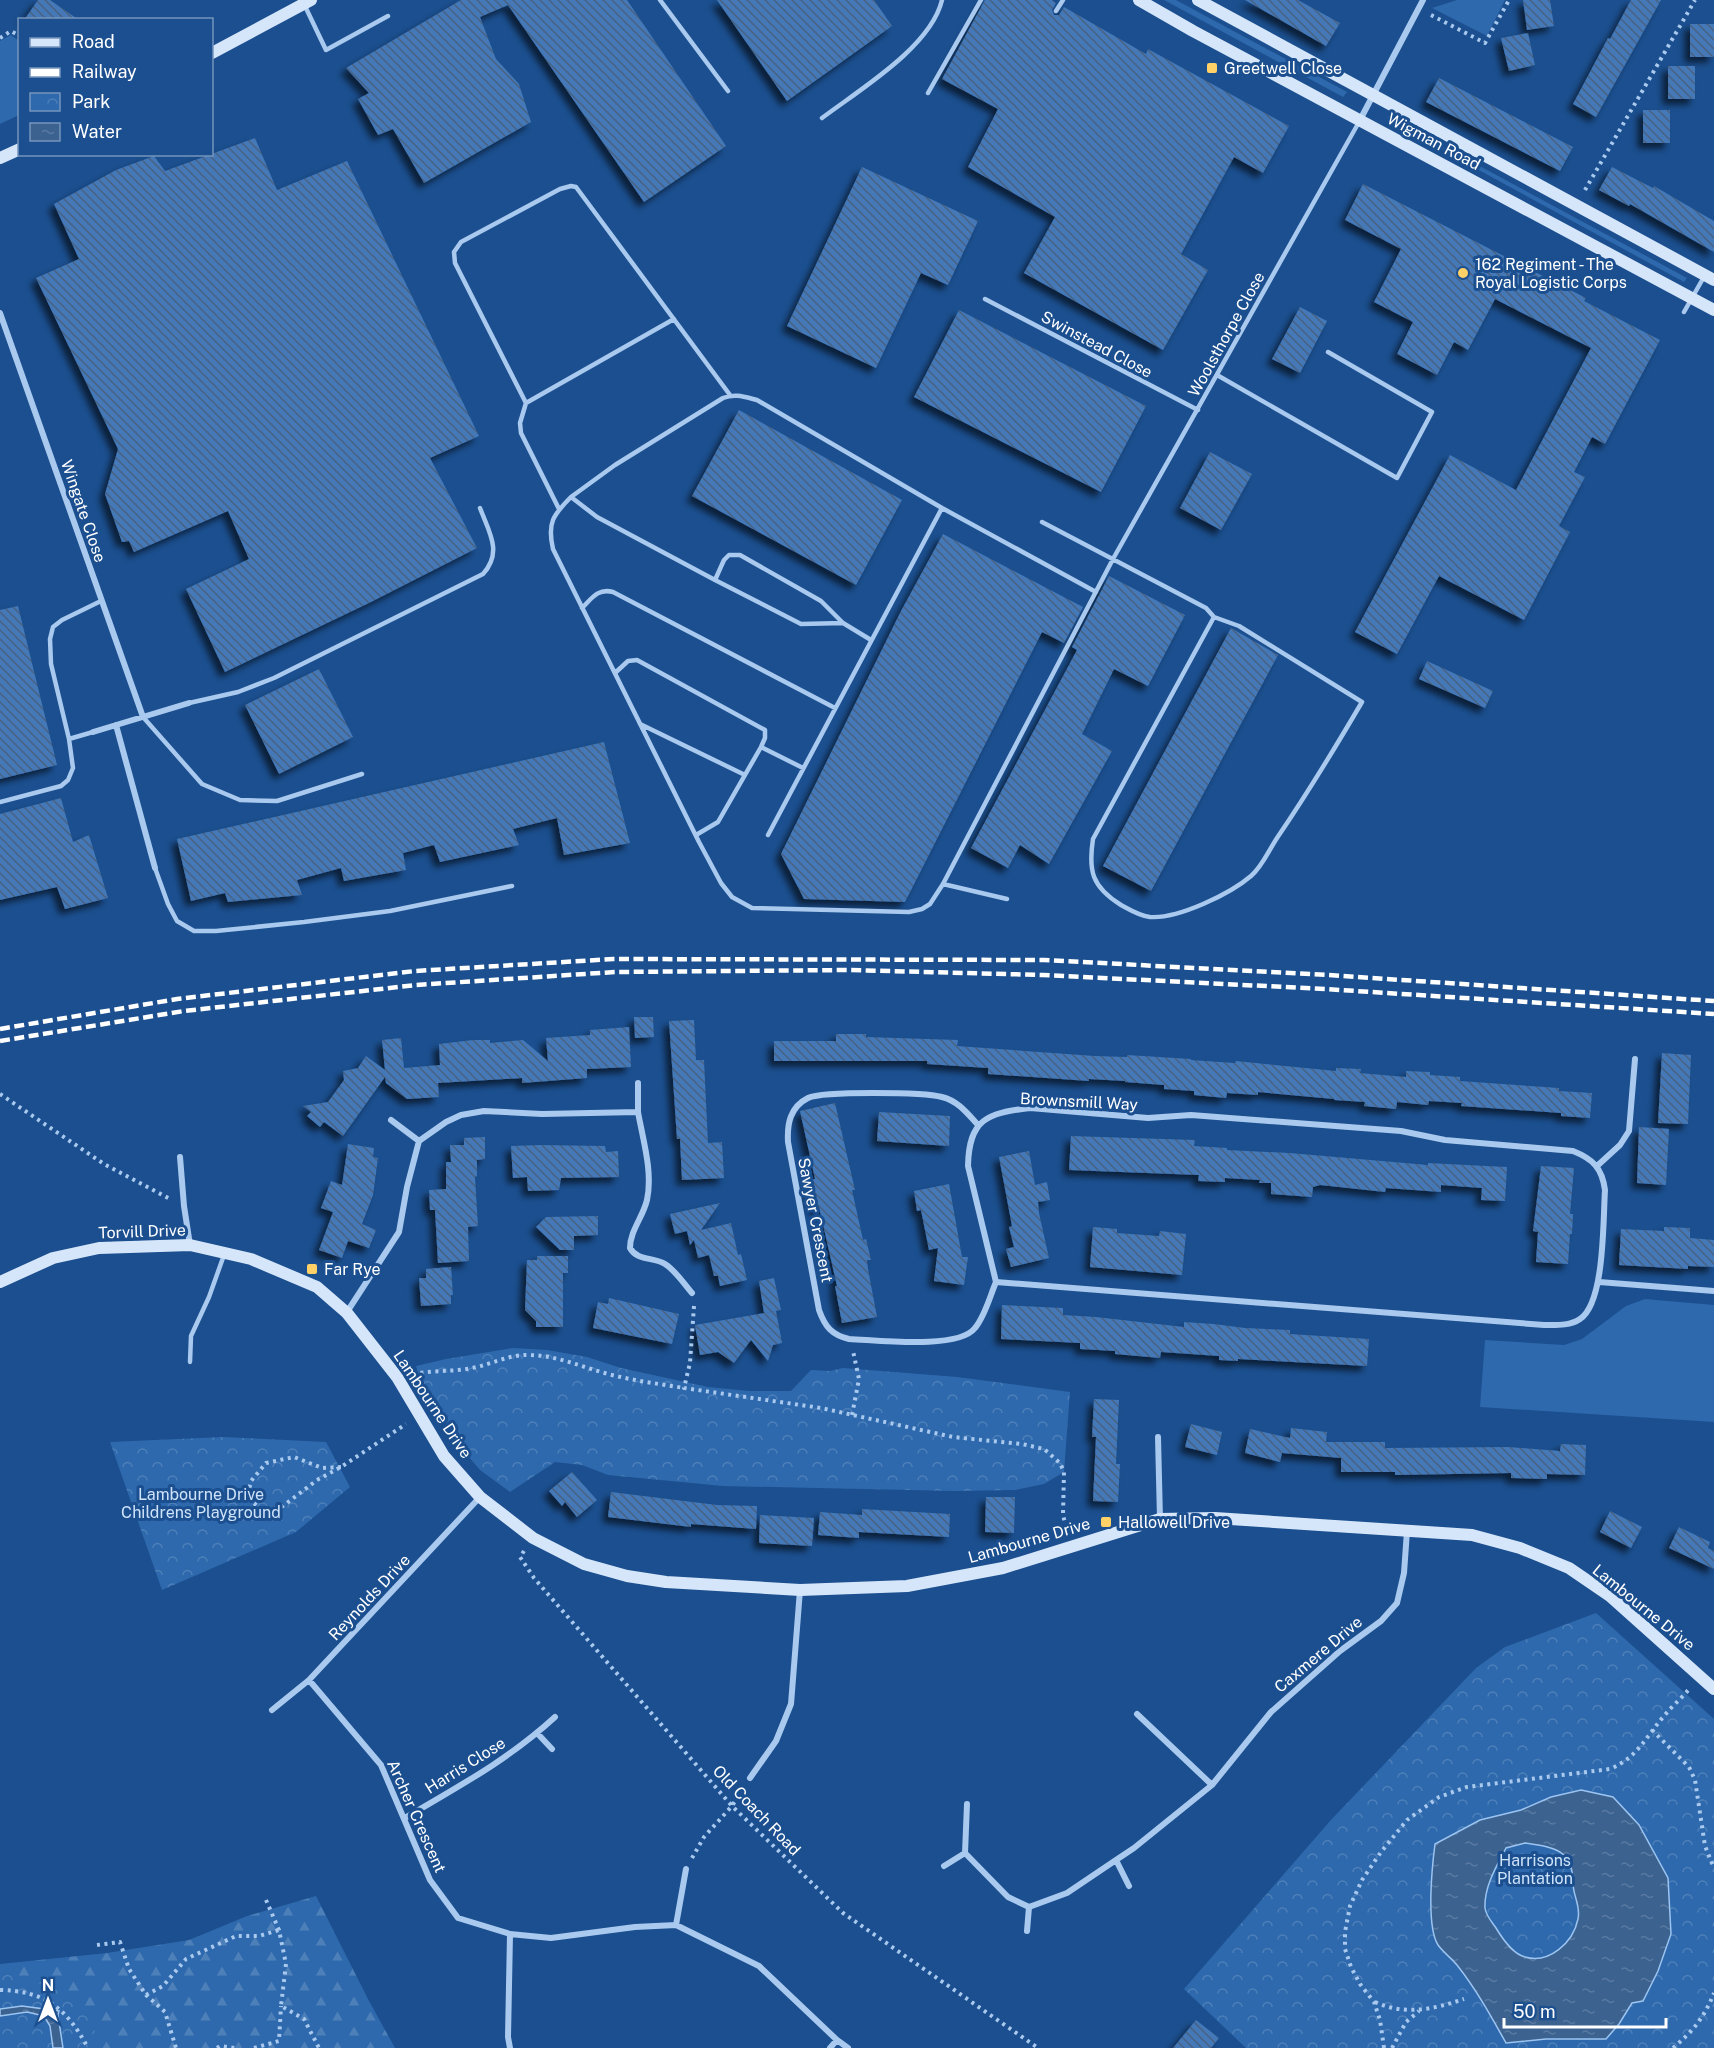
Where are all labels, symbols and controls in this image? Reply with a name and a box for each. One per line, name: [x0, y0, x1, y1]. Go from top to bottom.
legend: [18, 18, 213, 156]
text: Road: [72, 31, 115, 52]
place label: Greetwell Close: [1224, 59, 1342, 78]
text: Railway: [72, 61, 137, 82]
marker: Greetwell Close: [1205, 61, 1219, 75]
text: Park: [72, 91, 110, 112]
street label: Wigman Road: [1384, 109, 1484, 174]
text: Water: [72, 121, 122, 142]
place label: 162 Regiment - The Royal Logistic Corps: [1475, 255, 1627, 292]
marker: 162 Regiment - The Royal Logistic Corps: [1456, 266, 1470, 280]
street label: Woolsthorpe Close: [1184, 268, 1269, 400]
street label: Swinstead Close: [1038, 307, 1156, 382]
street label: Wingate Close: [57, 457, 110, 565]
street label: Brownsmill Way: [1020, 1089, 1139, 1114]
street label: Sawyer Crescent: [794, 1156, 837, 1284]
street label: Torvill Drive: [98, 1220, 186, 1243]
place label: Far Rye: [324, 1260, 381, 1279]
marker: Far Rye: [305, 1262, 319, 1276]
street label: Lambourne Drive: [389, 1347, 476, 1462]
park label: Lambourne Drive Childrens Playground: [121, 1485, 281, 1522]
place label: Hallowell Drive: [1118, 1513, 1230, 1532]
street label: Lambourne Drive: [966, 1514, 1092, 1567]
marker: Hallowell Drive: [1099, 1515, 1113, 1529]
street label: Reynolds Drive: [325, 1550, 414, 1644]
street label: Lambourne Drive: [1589, 1560, 1699, 1654]
street label: Caxmere Drive: [1271, 1612, 1366, 1697]
street label: Harris Close: [422, 1733, 509, 1798]
street label: Archer Crescent: [383, 1757, 450, 1876]
street label: Old Coach Road: [709, 1761, 804, 1859]
park label: Harrisons Plantation: [1497, 1851, 1573, 1888]
north arrow: [18, 1970, 78, 2030]
text: N: [42, 1976, 54, 1995]
scale bar: [1504, 1991, 1666, 2029]
text: 50 m: [1513, 2001, 1556, 2022]

